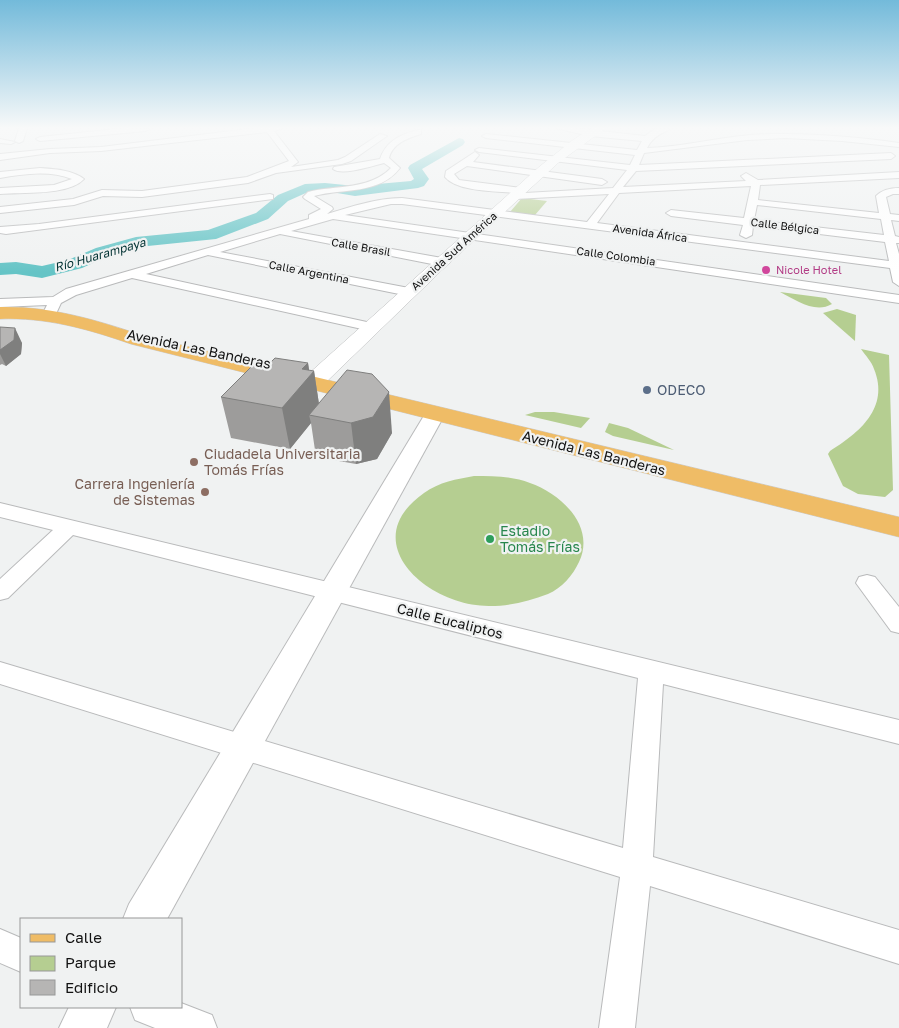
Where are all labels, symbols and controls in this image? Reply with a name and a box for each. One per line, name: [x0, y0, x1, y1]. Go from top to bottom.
street label: Avenida Sud América: [408, 209, 499, 292]
street label: Calle Bélgica: [750, 215, 820, 236]
street label: Avenida África: [612, 221, 688, 244]
water label: Río Huarampaya: [53, 234, 148, 275]
street label: Calle Brasil: [330, 235, 392, 258]
street label: Calle Colombia: [576, 244, 656, 267]
street label: Calle Argentina: [268, 257, 350, 286]
place label: Nicole Hotel: [776, 263, 842, 276]
marker: Nicole Hotel: [760, 264, 772, 276]
street label: Avenida Las Banderas: [126, 325, 273, 372]
place label: ODECO: [657, 381, 706, 398]
marker: ODECO: [641, 384, 653, 396]
street label: Avenida Las Banderas: [521, 427, 667, 479]
place label: Ciudadela Universitaria Tomás Frías: [204, 445, 360, 478]
marker: Ciudadela Universitaria Tomás Frías: [188, 456, 200, 468]
place label: Carrera Ingeniería de Sistemas: [75, 475, 195, 508]
marker: Carrera Ingeniería de Sistemas: [199, 486, 211, 498]
place label: Estadio Tomás Frías: [500, 522, 580, 555]
marker: Estadio Tomás Frías: [484, 533, 496, 545]
street label: Calle Eucaliptos: [395, 599, 505, 642]
legend: [20, 918, 182, 1008]
text: Calle: [65, 928, 102, 946]
text: Parque: [65, 953, 116, 971]
text: Edificio: [65, 978, 118, 996]

